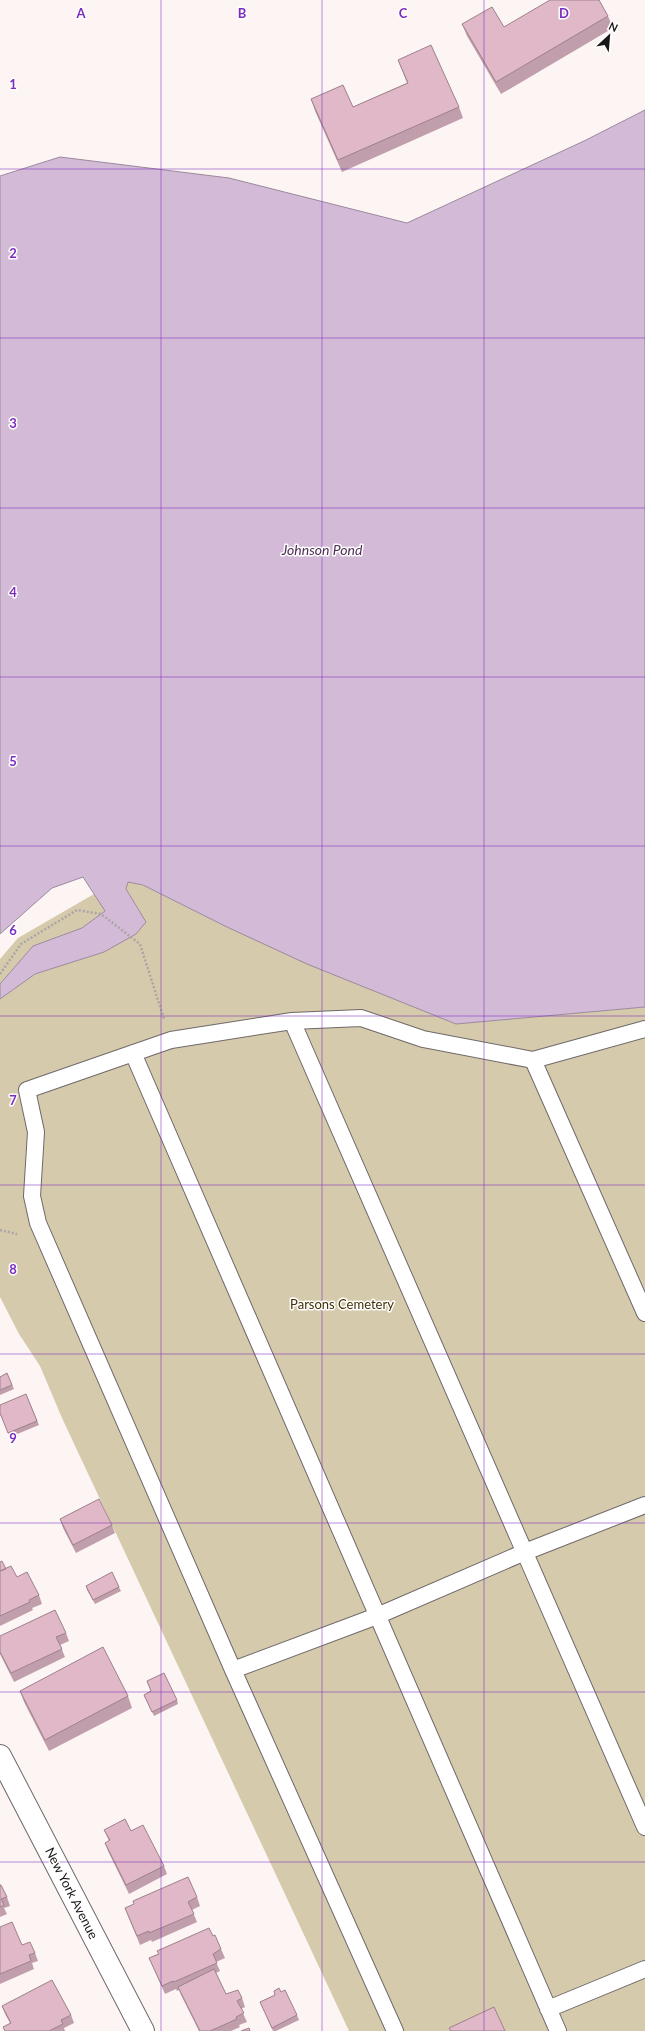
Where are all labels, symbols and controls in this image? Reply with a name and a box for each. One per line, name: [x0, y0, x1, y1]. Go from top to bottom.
text: A: [75, 5, 86, 21]
text: B: [238, 5, 247, 21]
text: C: [399, 5, 408, 21]
text: D: [559, 5, 569, 21]
north arrow: [589, 16, 629, 56]
text: N: [607, 19, 620, 34]
text: 1: [9, 76, 17, 92]
text: 2: [9, 245, 17, 261]
text: 3: [9, 415, 17, 431]
water label: Johnson Pond: [281, 541, 363, 558]
text: 4: [9, 584, 17, 600]
text: 5: [9, 753, 17, 769]
text: 6: [9, 922, 17, 938]
text: 7: [9, 1092, 17, 1108]
text: 8: [9, 1261, 17, 1277]
park label: Parsons Cemetery: [290, 1296, 394, 1312]
text: 9: [9, 1430, 17, 1446]
street label: New York Avenue: [42, 1845, 102, 1942]

